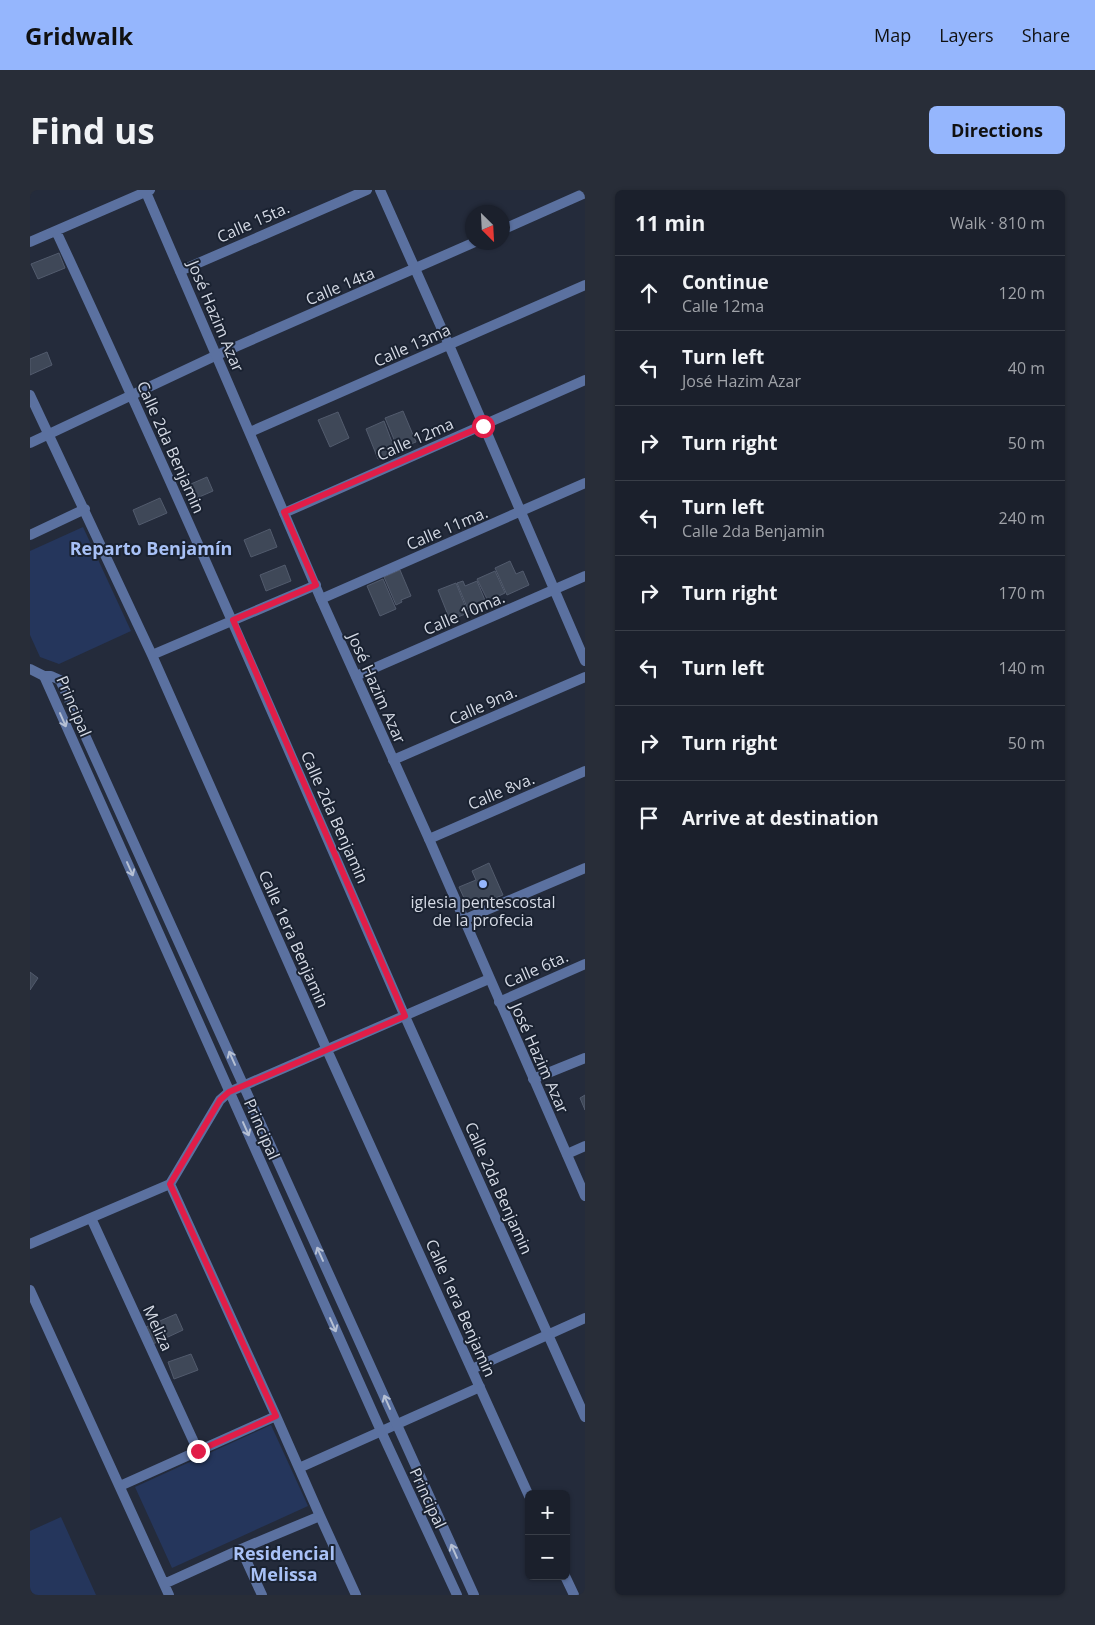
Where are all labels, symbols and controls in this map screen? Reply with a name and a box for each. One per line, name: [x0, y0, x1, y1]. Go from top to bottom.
text: Gridwalk: [25, 19, 133, 52]
text: Map: [874, 23, 911, 47]
text: Layers: [939, 23, 994, 47]
text: Share: [1022, 23, 1070, 47]
button: Directions: [929, 106, 1065, 154]
text: Find us: [30, 107, 155, 154]
street label: Calle 15ta.: [213, 196, 293, 248]
north arrow: [465, 205, 510, 250]
text: 11 min: [635, 209, 705, 237]
text: Walk · 810 m: [950, 212, 1045, 234]
street label: José Hazim Azar: [182, 255, 250, 375]
street label: Calle 14ta: [302, 262, 378, 310]
text: Continue: [682, 269, 769, 295]
icon: ahead: [635, 279, 663, 307]
text: 120 m: [999, 282, 1045, 304]
text: Calle 12ma: [682, 295, 764, 317]
street label: Calle 13ma: [370, 318, 454, 372]
text: Turn left: [682, 344, 764, 370]
icon: left: [635, 354, 663, 382]
text: 40 m: [1008, 357, 1045, 379]
text: José Hazim Azar: [682, 370, 801, 392]
street label: Calle 2da Benjamin: [132, 377, 210, 517]
street label: Calle 12ma: [373, 412, 457, 466]
route start: [472, 415, 495, 438]
icon: right: [635, 429, 663, 457]
text: Turn right: [682, 430, 777, 456]
text: 50 m: [1008, 432, 1045, 454]
text: Turn left: [682, 494, 764, 520]
street label: Calle 11ma.: [403, 501, 491, 555]
icon: left: [635, 504, 663, 532]
text: 240 m: [999, 507, 1045, 529]
text: Calle 2da Benjamin: [682, 520, 825, 542]
district label: Reparto Benjamín: [70, 536, 232, 560]
icon: right: [635, 579, 663, 607]
text: Turn right: [682, 580, 777, 606]
text: 170 m: [999, 582, 1045, 604]
street label: Calle 10ma.: [420, 586, 508, 640]
street label: José Hazim Azar: [342, 627, 411, 747]
icon: left: [635, 654, 663, 682]
text: Turn left: [682, 655, 764, 681]
text: 140 m: [999, 657, 1045, 679]
street label: Principal: [51, 672, 97, 740]
street label: Calle 9na.: [446, 680, 520, 730]
one-way arrow: [59, 712, 69, 727]
icon: right: [635, 729, 663, 757]
text: Turn right: [682, 730, 777, 756]
text: 50 m: [1008, 732, 1045, 754]
street label: Calle 2da Benjamin: [296, 747, 374, 887]
street label: Calle 8va.: [464, 767, 538, 815]
icon: arrive: [635, 804, 663, 832]
text: Arrive at destination: [682, 805, 879, 831]
one-way arrow: [125, 861, 135, 876]
street label: Calle 1era Benjamin: [254, 867, 334, 1011]
marker: iglesia pentescostal de la profecia: [477, 878, 489, 890]
place label: iglesia pentescostal de la profecia: [411, 891, 555, 931]
street label: Calle 6ta.: [500, 945, 572, 993]
street label: José Hazim Azar: [505, 997, 574, 1117]
one-way arrow: [226, 1051, 236, 1066]
street label: Principal: [239, 1095, 285, 1163]
street label: Calle 2da Benjamin: [460, 1118, 538, 1258]
one-way arrow: [241, 1121, 251, 1136]
street label: Calle 1era Benjamin: [421, 1236, 501, 1380]
one-way arrow: [315, 1247, 325, 1262]
street label: Meliza: [138, 1302, 178, 1354]
one-way arrow: [329, 1317, 339, 1332]
one-way arrow: [382, 1395, 392, 1410]
route end: [187, 1440, 210, 1463]
street label: Principal: [404, 1464, 452, 1532]
map controls: [525, 1490, 570, 1580]
button: +: [525, 1490, 570, 1535]
button: −: [525, 1535, 570, 1580]
district label: Residencial Melissa: [233, 1541, 335, 1586]
one-way arrow: [448, 1544, 458, 1559]

